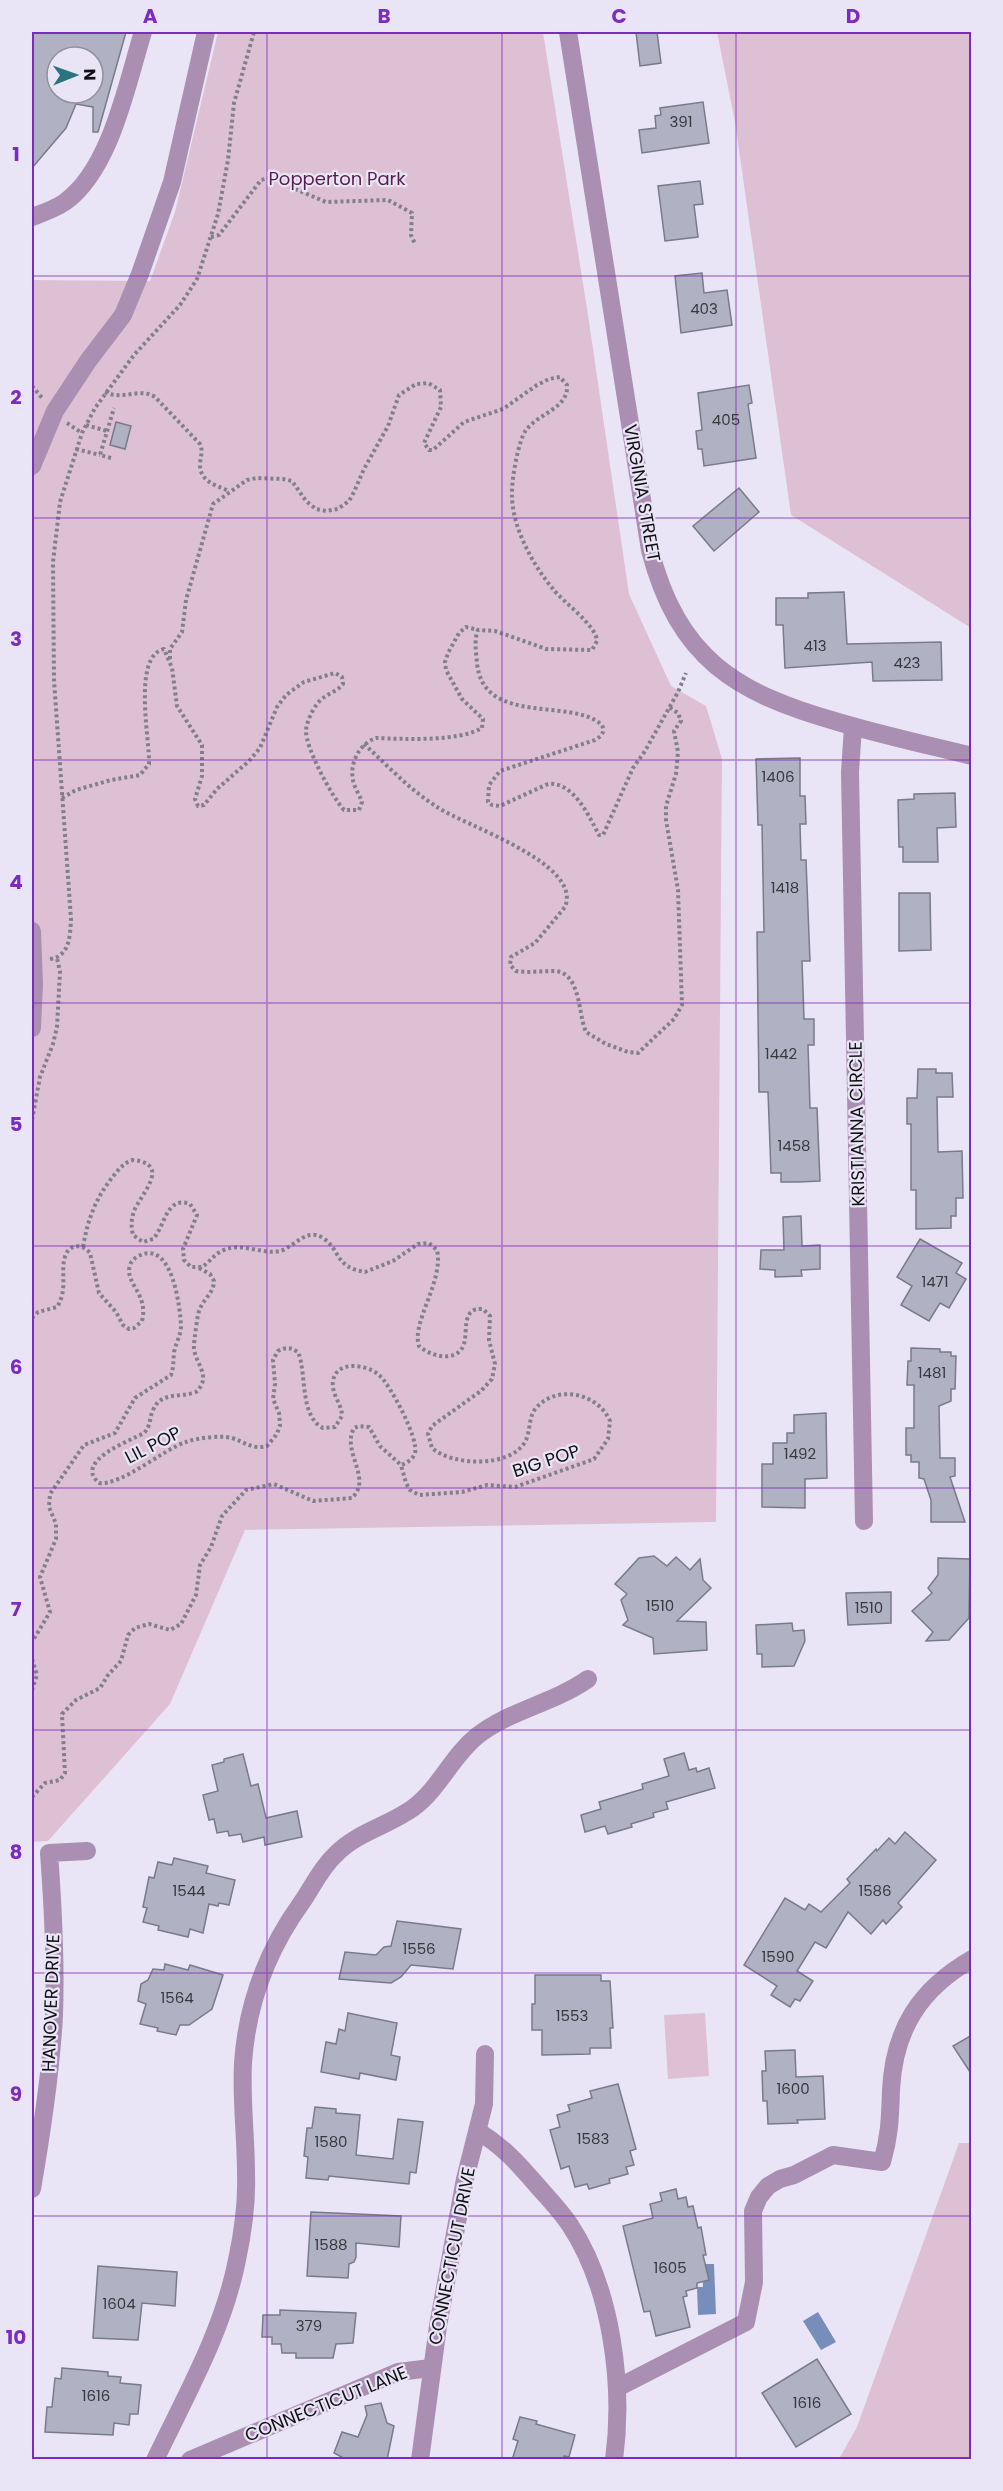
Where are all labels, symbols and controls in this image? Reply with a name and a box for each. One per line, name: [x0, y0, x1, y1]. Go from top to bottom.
text: A: [143, 2, 158, 30]
text: B: [377, 2, 391, 30]
text: C: [611, 2, 627, 30]
text: D: [846, 2, 860, 30]
north arrow: [45, 45, 105, 105]
text: N: [78, 69, 101, 81]
house number: 391: [669, 111, 693, 132]
text: 1: [12, 140, 20, 168]
park label: Popperton Park: [268, 166, 406, 191]
house number: 403: [690, 298, 718, 319]
text: 2: [10, 383, 22, 411]
house number: 405: [712, 409, 740, 430]
street label: VIRGINIA STREET: [618, 422, 667, 564]
text: 3: [10, 625, 22, 653]
house number: 413: [803, 635, 827, 656]
house number: 423: [894, 652, 920, 673]
house number: 1406: [761, 766, 795, 787]
text: 4: [9, 868, 23, 896]
house number: 1418: [771, 877, 799, 898]
street label: KRISTIANNA CIRCLE: [843, 1041, 870, 1207]
house number: 1442: [765, 1043, 797, 1064]
text: 5: [10, 1110, 23, 1138]
house number: 1458: [777, 1135, 811, 1156]
house number: 1471: [921, 1271, 949, 1292]
text: 6: [10, 1353, 22, 1381]
house number: 1481: [918, 1362, 946, 1383]
street label: LIL POP: [120, 1420, 185, 1469]
street label: BIG POP: [509, 1438, 583, 1483]
house number: 1492: [784, 1443, 816, 1464]
text: 7: [11, 1595, 22, 1623]
house number: 1510: [646, 1595, 674, 1616]
house number: 1510: [855, 1597, 883, 1618]
text: 8: [10, 1838, 22, 1866]
house number: 1544: [172, 1880, 206, 1901]
house number: 1586: [858, 1880, 892, 1901]
street label: HANOVER DRIVE: [36, 1934, 65, 2072]
house number: 1556: [402, 1938, 436, 1959]
house number: 1590: [761, 1946, 795, 1967]
house number: 1564: [160, 1987, 194, 2008]
house number: 1553: [556, 2005, 588, 2026]
house number: 1600: [776, 2078, 810, 2099]
text: 9: [10, 2080, 22, 2108]
house number: 1583: [577, 2128, 609, 2149]
house number: 1580: [314, 2131, 348, 2152]
street label: CONNECTICUT DRIVE: [422, 2165, 481, 2347]
house number: 1588: [314, 2234, 348, 2255]
house number: 1605: [653, 2257, 687, 2278]
house number: 1604: [102, 2293, 136, 2314]
house number: 379: [296, 2315, 322, 2336]
text: 10: [6, 2323, 26, 2351]
street label: CONNECTICUT LANE: [241, 2360, 411, 2448]
house number: 1616: [82, 2385, 110, 2406]
house number: 1616: [793, 2392, 821, 2413]

